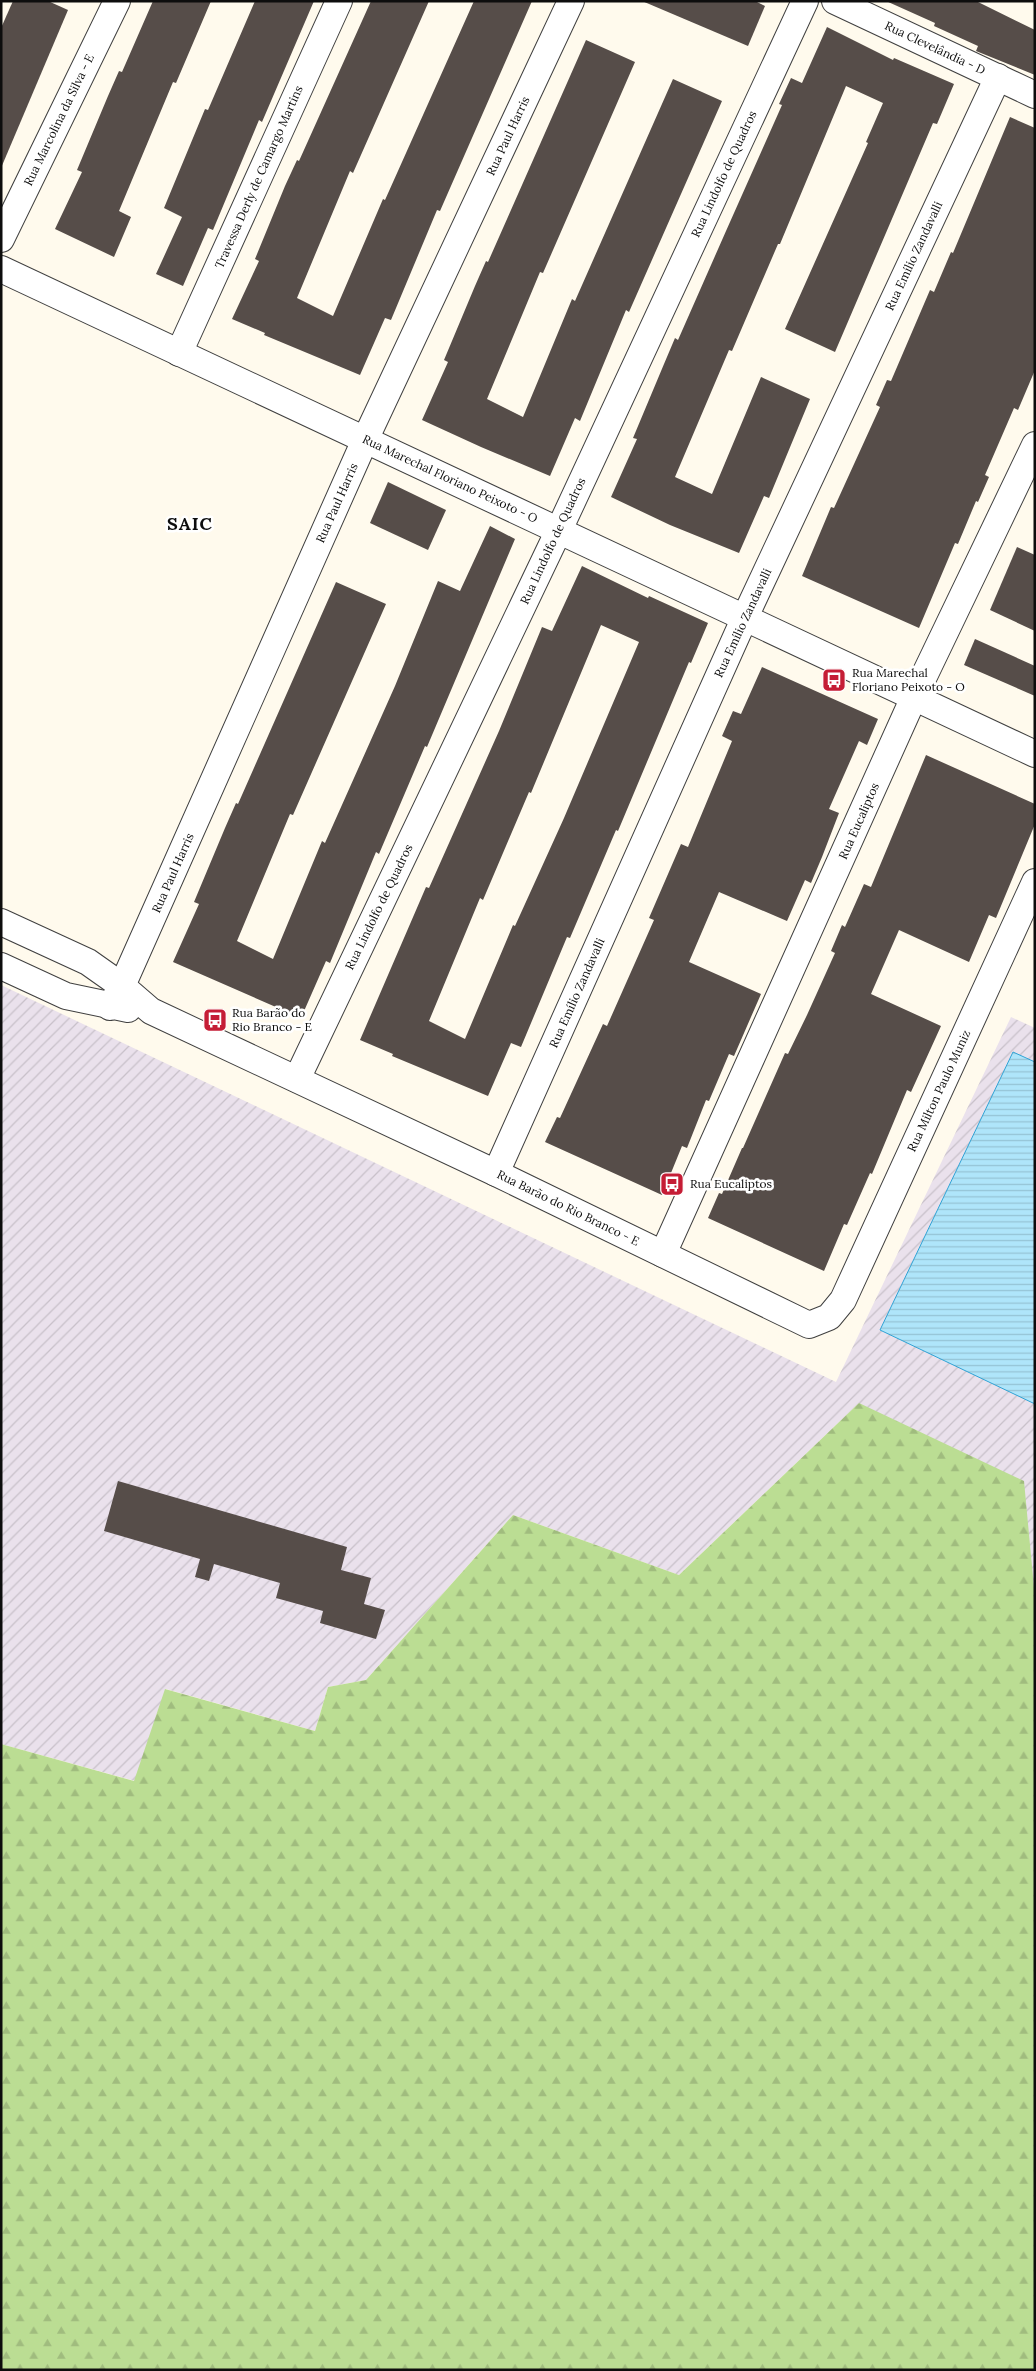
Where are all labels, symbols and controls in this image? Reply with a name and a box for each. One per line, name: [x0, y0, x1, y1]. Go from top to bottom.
street label: Rua Clevelândia - D: [883, 18, 988, 77]
street label: Rua Marcolina da Silva - E: [20, 52, 97, 188]
street label: Travessa Derly de Camargo Martins: [211, 83, 306, 271]
street label: Rua Paul Harris: [483, 93, 533, 178]
street label: Rua Lindolfo de Quadros: [688, 108, 760, 239]
street label: Rua Emílio Zandavalli: [882, 199, 945, 313]
street label: Rua Marechal Floriano Peixoto - O: [360, 431, 540, 526]
street label: Rua Paul Harris: [312, 460, 361, 545]
street label: Rua Lindolfo de Quadros: [517, 475, 589, 606]
district label: SAIC: [167, 512, 213, 535]
street label: Rua Emílio Zandavalli: [711, 566, 774, 680]
place label: Rua Marechal Floriano Peixoto - O: [852, 665, 965, 694]
bus stop icon: Rua Marechal Floriano Peixoto - O: [821, 667, 847, 693]
street label: Rua Eucaliptos: [835, 780, 882, 861]
street label: Rua Paul Harris: [148, 830, 197, 915]
street label: Rua Lindolfo de Quadros: [342, 841, 416, 972]
street label: Rua Emílio Zandavalli: [546, 936, 607, 1050]
place label: Rua Barão do Rio Branco - E: [232, 1005, 312, 1034]
bus stop icon: Rua Barão do Rio Branco - E: [202, 1007, 228, 1033]
street label: Rua Milton Paulo Muniz: [904, 1027, 973, 1154]
street label: Rua Barão do Rio Branco - E: [495, 1166, 642, 1249]
bus stop icon: Rua Eucaliptos: [659, 1171, 685, 1197]
place label: Rua Eucaliptos: [690, 1176, 773, 1191]

